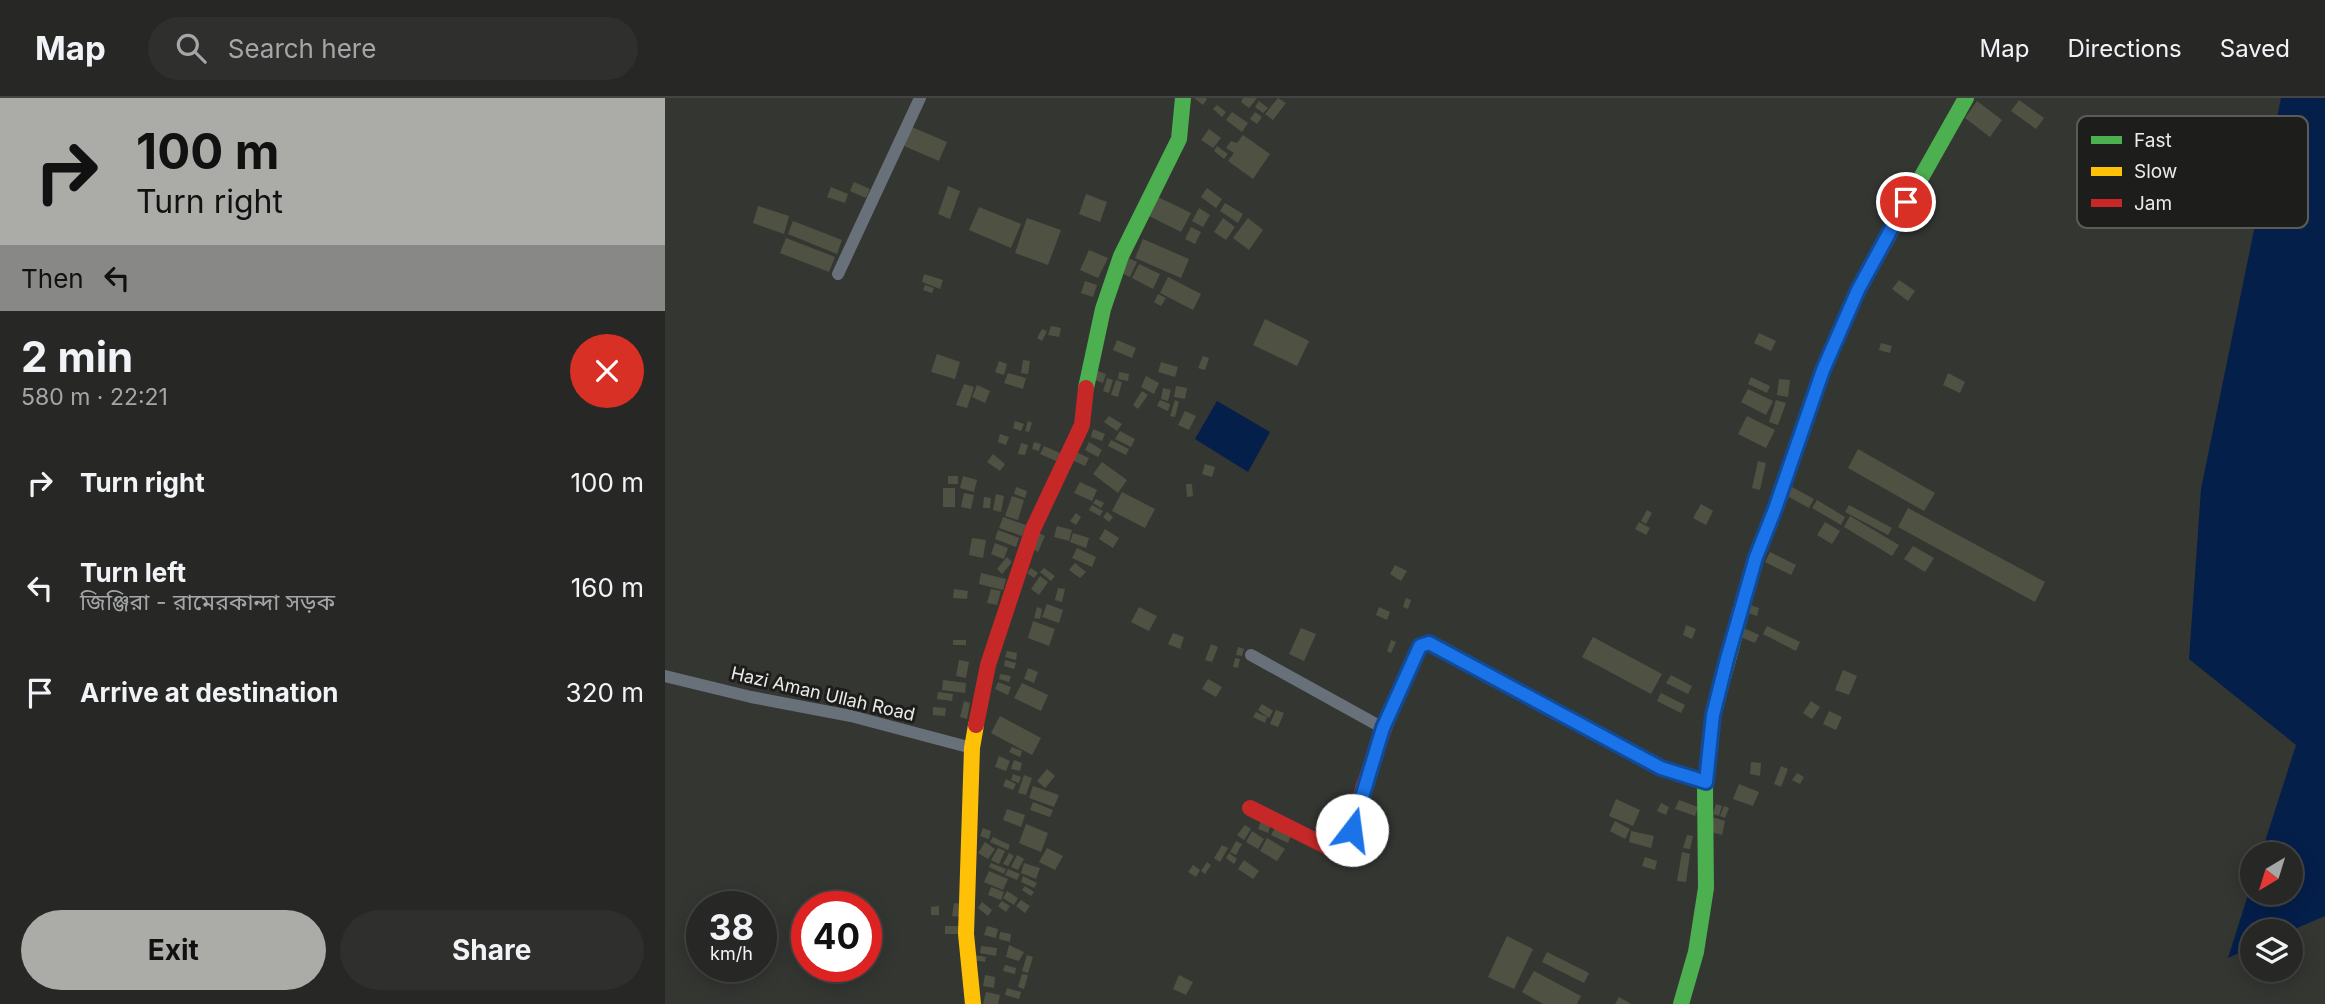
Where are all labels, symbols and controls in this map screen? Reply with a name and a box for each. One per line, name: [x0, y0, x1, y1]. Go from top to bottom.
search box: [148, 17, 638, 80]
text: Map: [35, 28, 106, 68]
icon: search: [172, 29, 210, 67]
text: Search here: [228, 33, 376, 64]
text: Map: [1980, 34, 2029, 63]
text: Directions: [2067, 34, 2182, 63]
text: Saved: [2220, 34, 2290, 63]
legend: [2077, 116, 2308, 228]
text: 100 m: [136, 122, 280, 181]
icon: right: [21, 126, 112, 217]
text: Fast: [2134, 129, 2172, 152]
text: Slow: [2134, 160, 2177, 183]
pin: [1876, 172, 1936, 232]
text: Turn right: [136, 182, 283, 221]
icon: arrive: [1887, 183, 1925, 221]
text: Jam: [2134, 192, 2172, 215]
icon: left: [98, 259, 136, 297]
text: Then: [21, 263, 84, 294]
text: 2 min: [21, 331, 133, 382]
button: close: [570, 334, 644, 408]
text: 580 m · 22:21: [21, 383, 168, 411]
icon: right: [21, 464, 59, 502]
text: Turn right: [80, 467, 205, 498]
text: 100 m: [571, 467, 644, 498]
text: Turn left: [80, 557, 186, 588]
icon: left: [21, 569, 59, 607]
text: 160 m: [571, 572, 644, 603]
text: জিঞ্জিরা - রামেরকান্দা সড়ক: [80, 588, 335, 616]
street label: Hazi Aman Ullah Road: [729, 662, 917, 725]
icon: arrive: [21, 674, 59, 712]
text: Arrive at destination: [80, 677, 339, 708]
text: 320 m: [566, 677, 644, 708]
position arrow: [1315, 793, 1389, 867]
north arrow: [2240, 842, 2303, 905]
map controls: [2240, 842, 2303, 982]
speed limit sign: 40: [791, 891, 882, 982]
text: 38: [709, 906, 754, 948]
button: Exit: [21, 910, 326, 990]
button: Share: [340, 910, 644, 990]
button: layers: [2240, 919, 2303, 982]
text: km/h: [710, 943, 753, 964]

